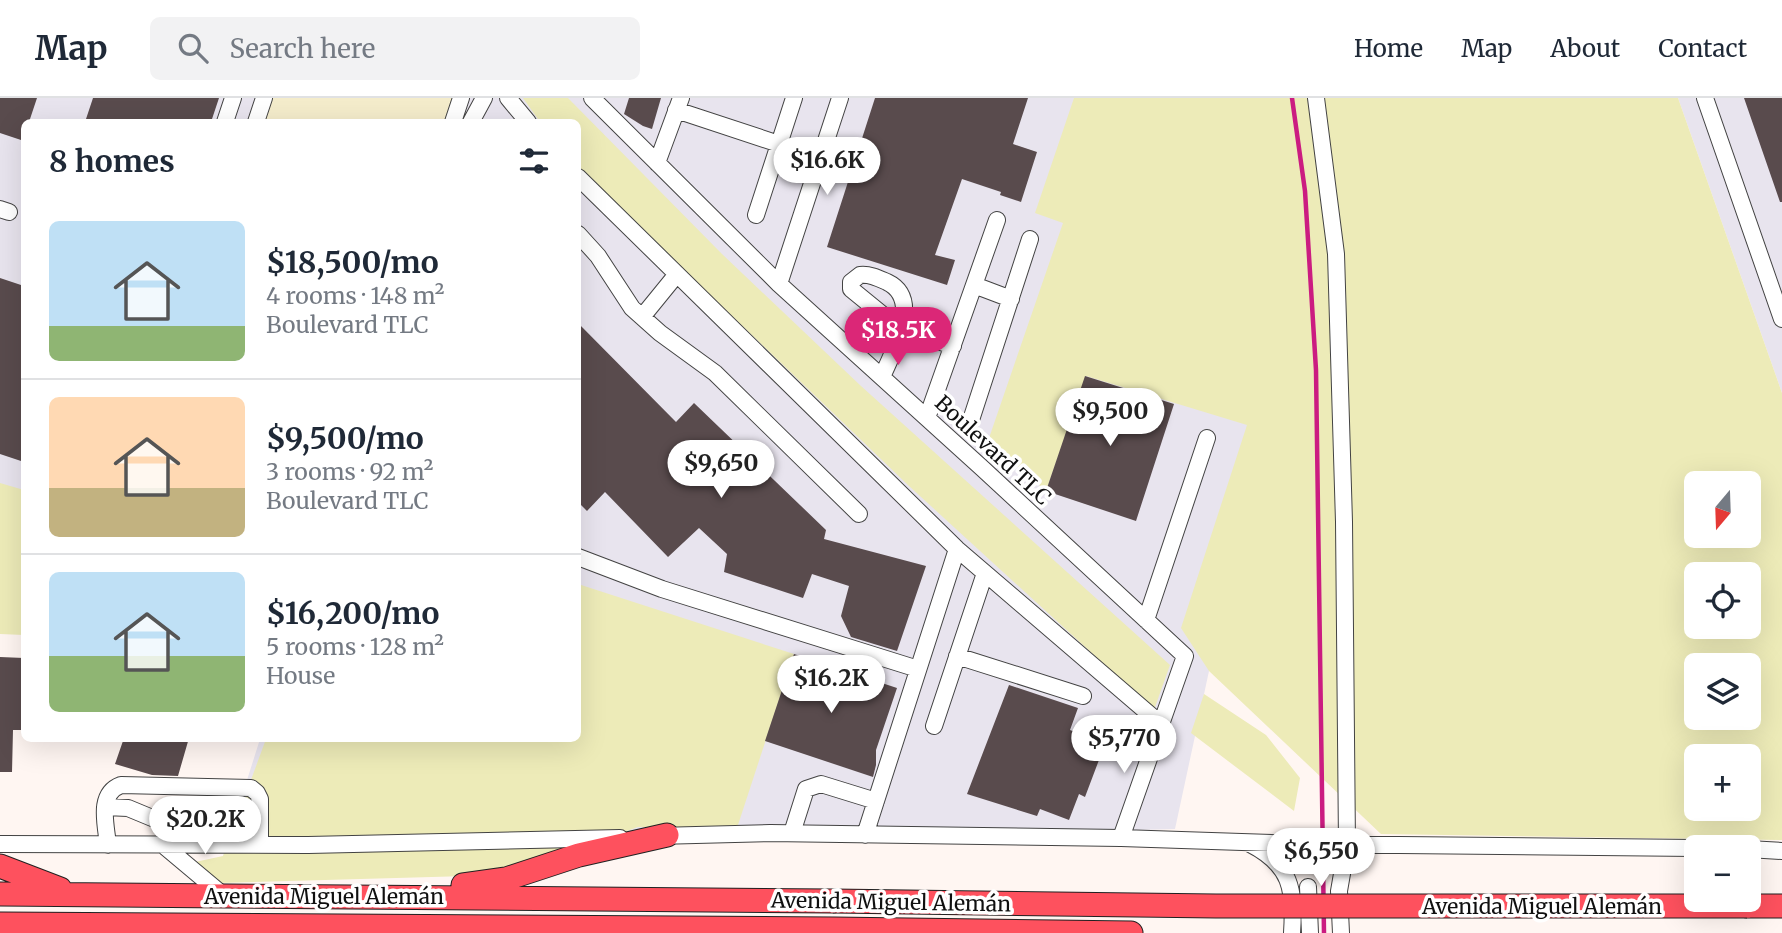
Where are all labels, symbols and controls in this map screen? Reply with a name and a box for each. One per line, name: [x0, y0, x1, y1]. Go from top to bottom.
search box: [150, 17, 640, 80]
text: Map: [35, 28, 108, 69]
icon: search: [174, 29, 212, 67]
text: Search here: [230, 32, 375, 65]
text: Home: [1354, 33, 1423, 64]
text: Map: [1461, 33, 1512, 64]
text: About: [1550, 33, 1620, 64]
text: Contact: [1658, 33, 1747, 64]
pin: $16.6K: [770, 138, 884, 197]
text: 8 homes: [49, 142, 175, 180]
icon: filters: [515, 142, 553, 180]
text: $16.6K: [789, 145, 865, 174]
text: $18,500/mo: [266, 243, 439, 281]
icon: home: [105, 249, 189, 333]
text: 4 rooms · 148 m²: [266, 281, 444, 310]
pin: $18.5K: [841, 308, 955, 367]
text: Boulevard TLC: [266, 310, 429, 339]
text: $18.5K: [861, 315, 935, 344]
pin: $9,500: [1053, 388, 1167, 448]
street label: Boulevard TLC: [929, 389, 1057, 511]
text: $9,500: [1071, 396, 1149, 425]
text: $9,500/mo: [266, 419, 424, 457]
icon: home: [105, 425, 189, 509]
pin: $9,650: [664, 440, 778, 500]
text: $9,650: [684, 448, 758, 477]
text: 3 rooms · 92 m²: [266, 457, 433, 486]
north arrow: [1684, 471, 1760, 548]
map controls: [1684, 471, 1761, 912]
text: Boulevard TLC: [266, 486, 429, 515]
button: locate: [1684, 562, 1761, 639]
text: $16,200/mo: [266, 594, 439, 632]
icon: home: [105, 600, 189, 684]
text: 5 rooms · 128 m²: [266, 632, 444, 661]
button: layers: [1684, 653, 1761, 730]
pin: $16.2K: [774, 656, 888, 715]
text: House: [266, 661, 335, 690]
text: $16.2K: [793, 663, 869, 692]
pin: $5,770: [1067, 716, 1181, 775]
text: $5,770: [1087, 723, 1161, 752]
button: +: [1684, 744, 1761, 821]
pin: $20.2K: [148, 796, 262, 856]
text: $20.2K: [165, 804, 245, 833]
pin: $6,550: [1264, 828, 1378, 888]
button: −: [1684, 835, 1761, 912]
text: $6,550: [1283, 836, 1359, 865]
street label: Avenida Miguel Alemán: [203, 883, 444, 910]
street label: Avenida Miguel Alemán: [770, 886, 1011, 918]
street label: Avenida Miguel Alemán: [1421, 893, 1662, 920]

